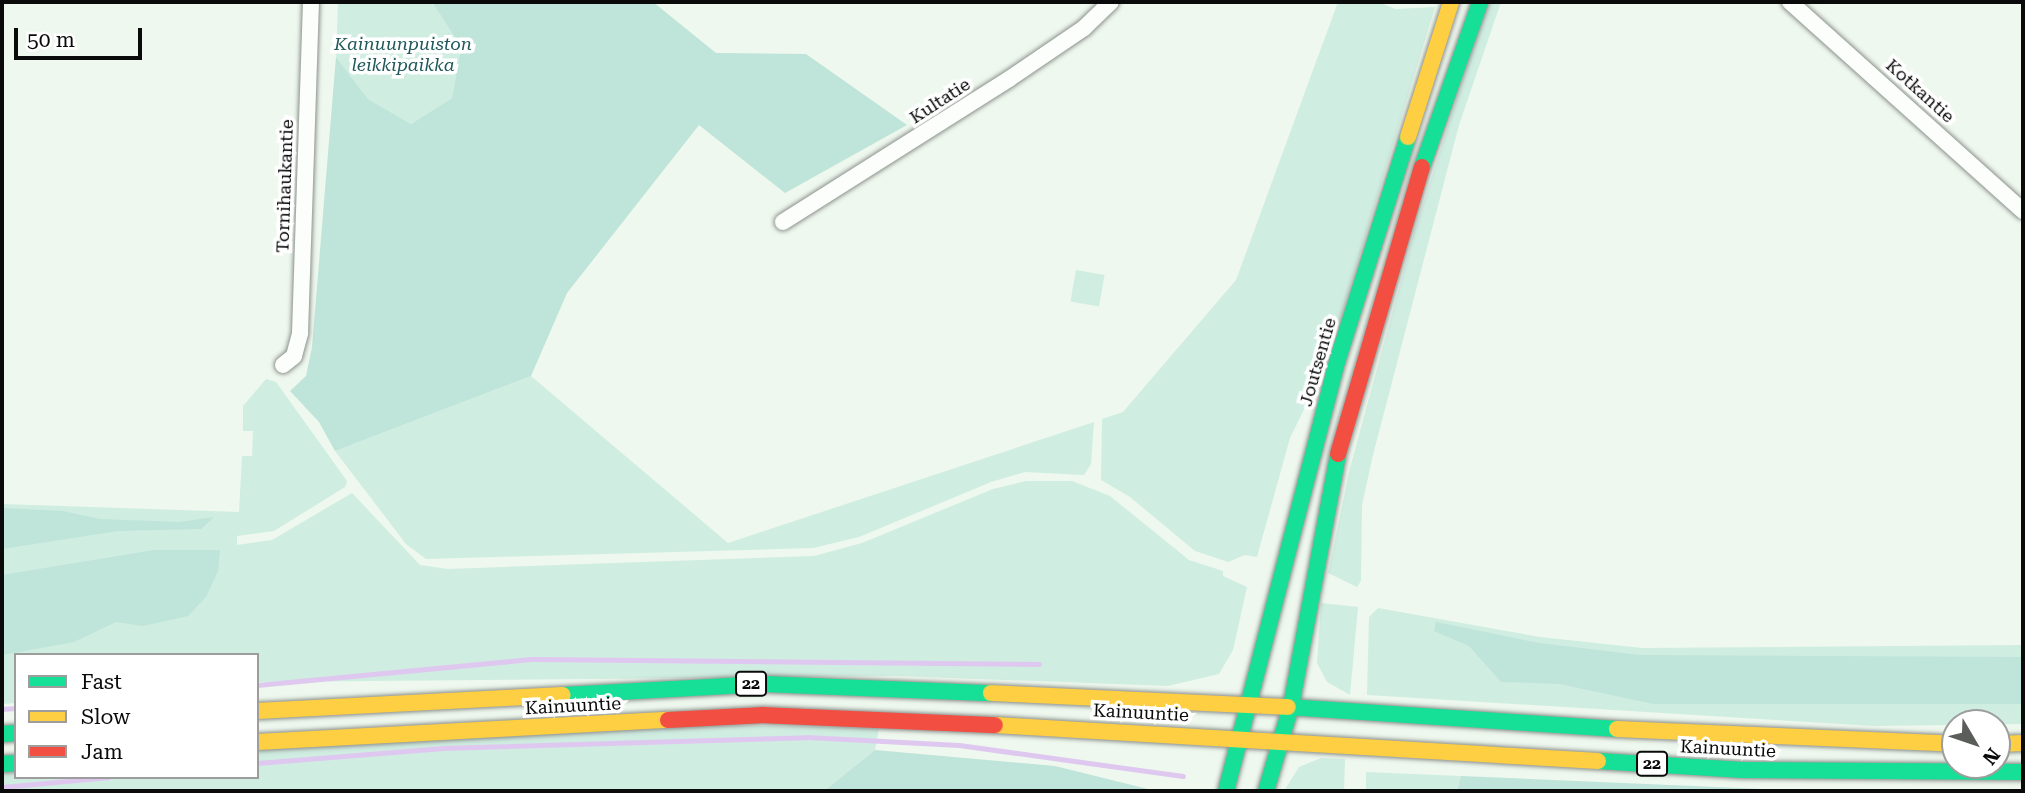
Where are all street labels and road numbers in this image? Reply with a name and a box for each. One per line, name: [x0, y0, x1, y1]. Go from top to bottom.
street label: Kotkantie: [1881, 55, 1959, 127]
street label: Kultatie: [906, 73, 974, 129]
street label: Tornihaukantie: [272, 119, 298, 253]
street label: Joutsentie: [1295, 315, 1341, 409]
road number: 22: [734, 671, 768, 696]
street label: Kainuuntie: [524, 693, 622, 719]
street label: Kainuuntie: [1092, 700, 1190, 726]
street label: Kainuuntie: [1679, 736, 1777, 762]
road number: 22: [1634, 751, 1670, 776]

